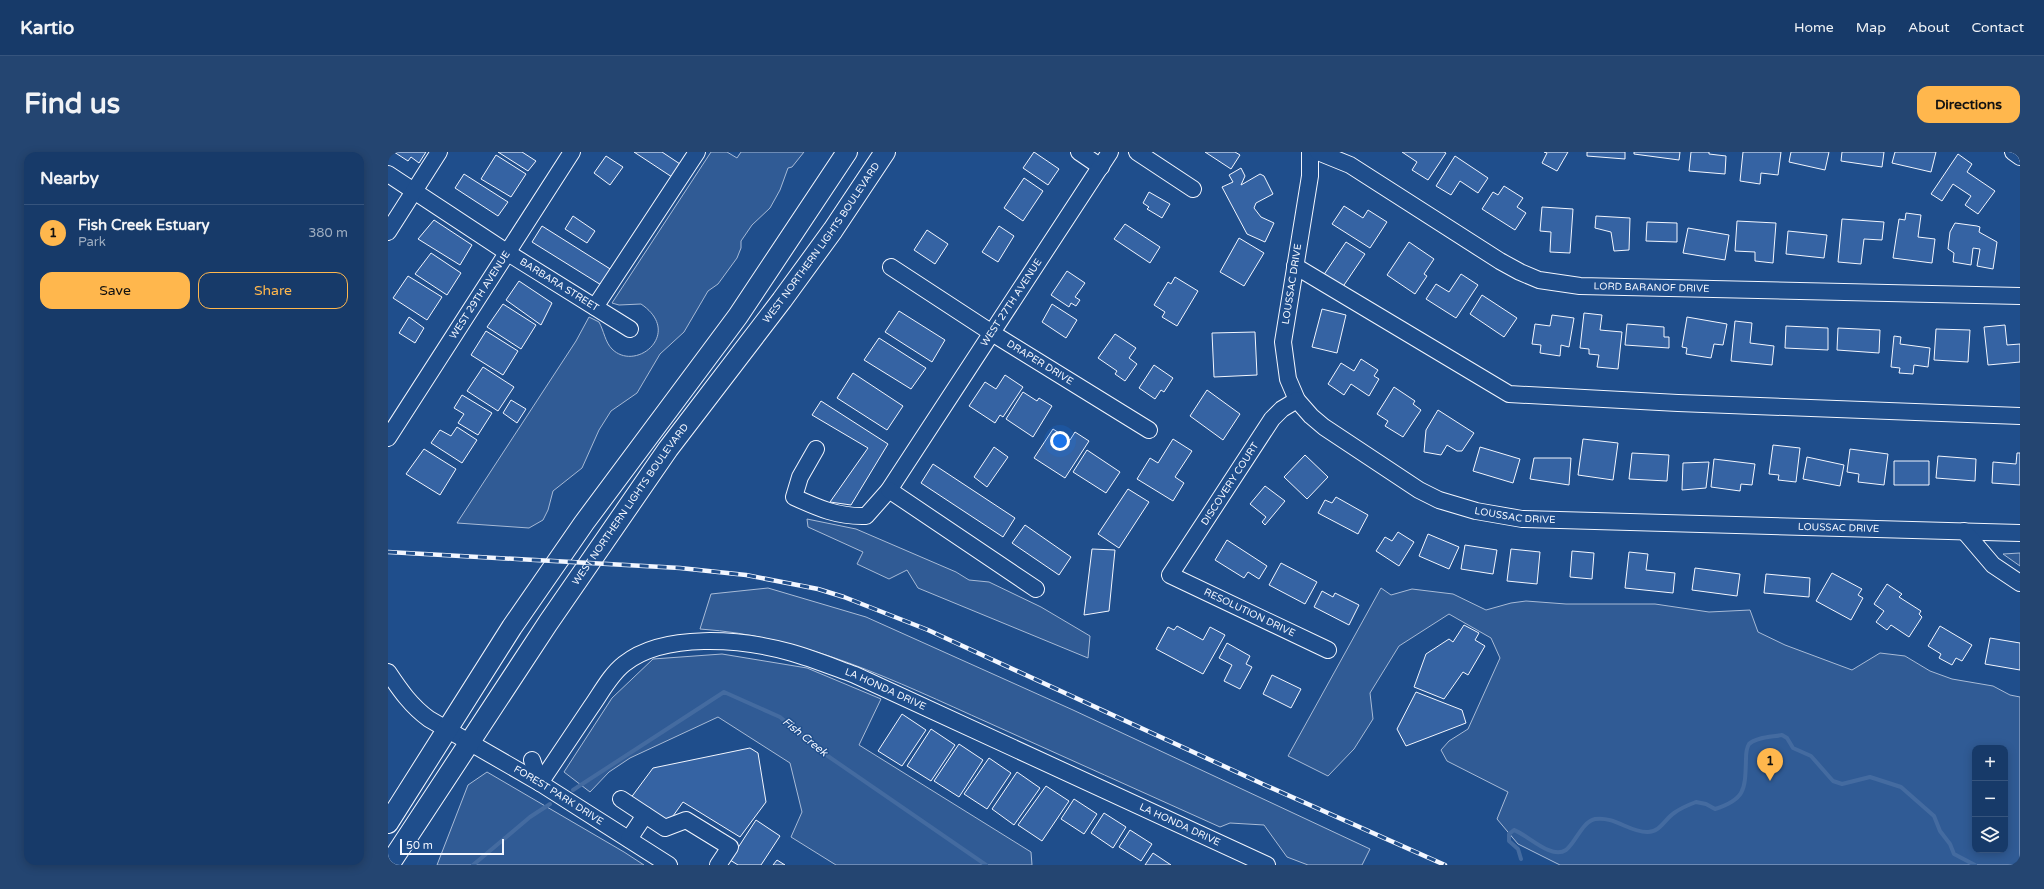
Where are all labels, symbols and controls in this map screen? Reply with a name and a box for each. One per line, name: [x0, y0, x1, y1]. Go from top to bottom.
text: Kartio: [20, 17, 74, 39]
text: Home: [1794, 19, 1834, 36]
text: Map: [1856, 19, 1886, 36]
text: About: [1908, 19, 1950, 36]
text: Contact: [1972, 19, 2024, 36]
button: Directions: [1917, 86, 2020, 123]
text: Find us: [24, 87, 120, 121]
street label: WEST NORTHERN LIGHTS BOULEVARD: [760, 160, 882, 326]
text: Nearby: [40, 168, 99, 189]
text: Fish Creek Estuary: [78, 216, 210, 234]
text: 1: [49, 225, 57, 241]
text: 380 m: [308, 225, 348, 241]
text: Park: [78, 234, 106, 250]
street label: LOUSSAC DRIVE: [1280, 243, 1304, 325]
street label: WEST 29TH AVENUE: [447, 249, 513, 341]
street label: BARBARA STREET: [517, 256, 601, 314]
street label: WEST 27TH AVENUE: [979, 257, 1045, 349]
button: Save: [40, 272, 190, 309]
button: Share: [198, 272, 348, 309]
street label: LORD BARANOF DRIVE: [1593, 280, 1710, 295]
street label: DRAPER DRIVE: [1005, 338, 1075, 388]
street label: WEST NORTHERN LIGHTS BOULEVARD: [570, 421, 691, 587]
your location: [1050, 431, 1070, 451]
street label: DISCOVERY COURT: [1199, 440, 1261, 528]
street label: LOUSSAC DRIVE: [1474, 505, 1556, 526]
street label: LOUSSAC DRIVE: [1798, 521, 1880, 535]
street label: RESOLUTION DRIVE: [1202, 586, 1297, 639]
street label: LA HONDA DRIVE: [843, 666, 928, 713]
water label: Fish Creek: [780, 715, 831, 760]
map controls: [1972, 745, 2008, 853]
button: +: [1972, 745, 2008, 781]
pin: 1: [1757, 748, 1783, 781]
street label: FOREST PARK DRIVE: [512, 763, 605, 828]
button: −: [1972, 781, 2008, 817]
street label: LA HONDA DRIVE: [1137, 801, 1222, 849]
button: layers: [1972, 817, 2008, 853]
scale bar: [400, 837, 504, 856]
text: 50 m: [406, 839, 433, 852]

